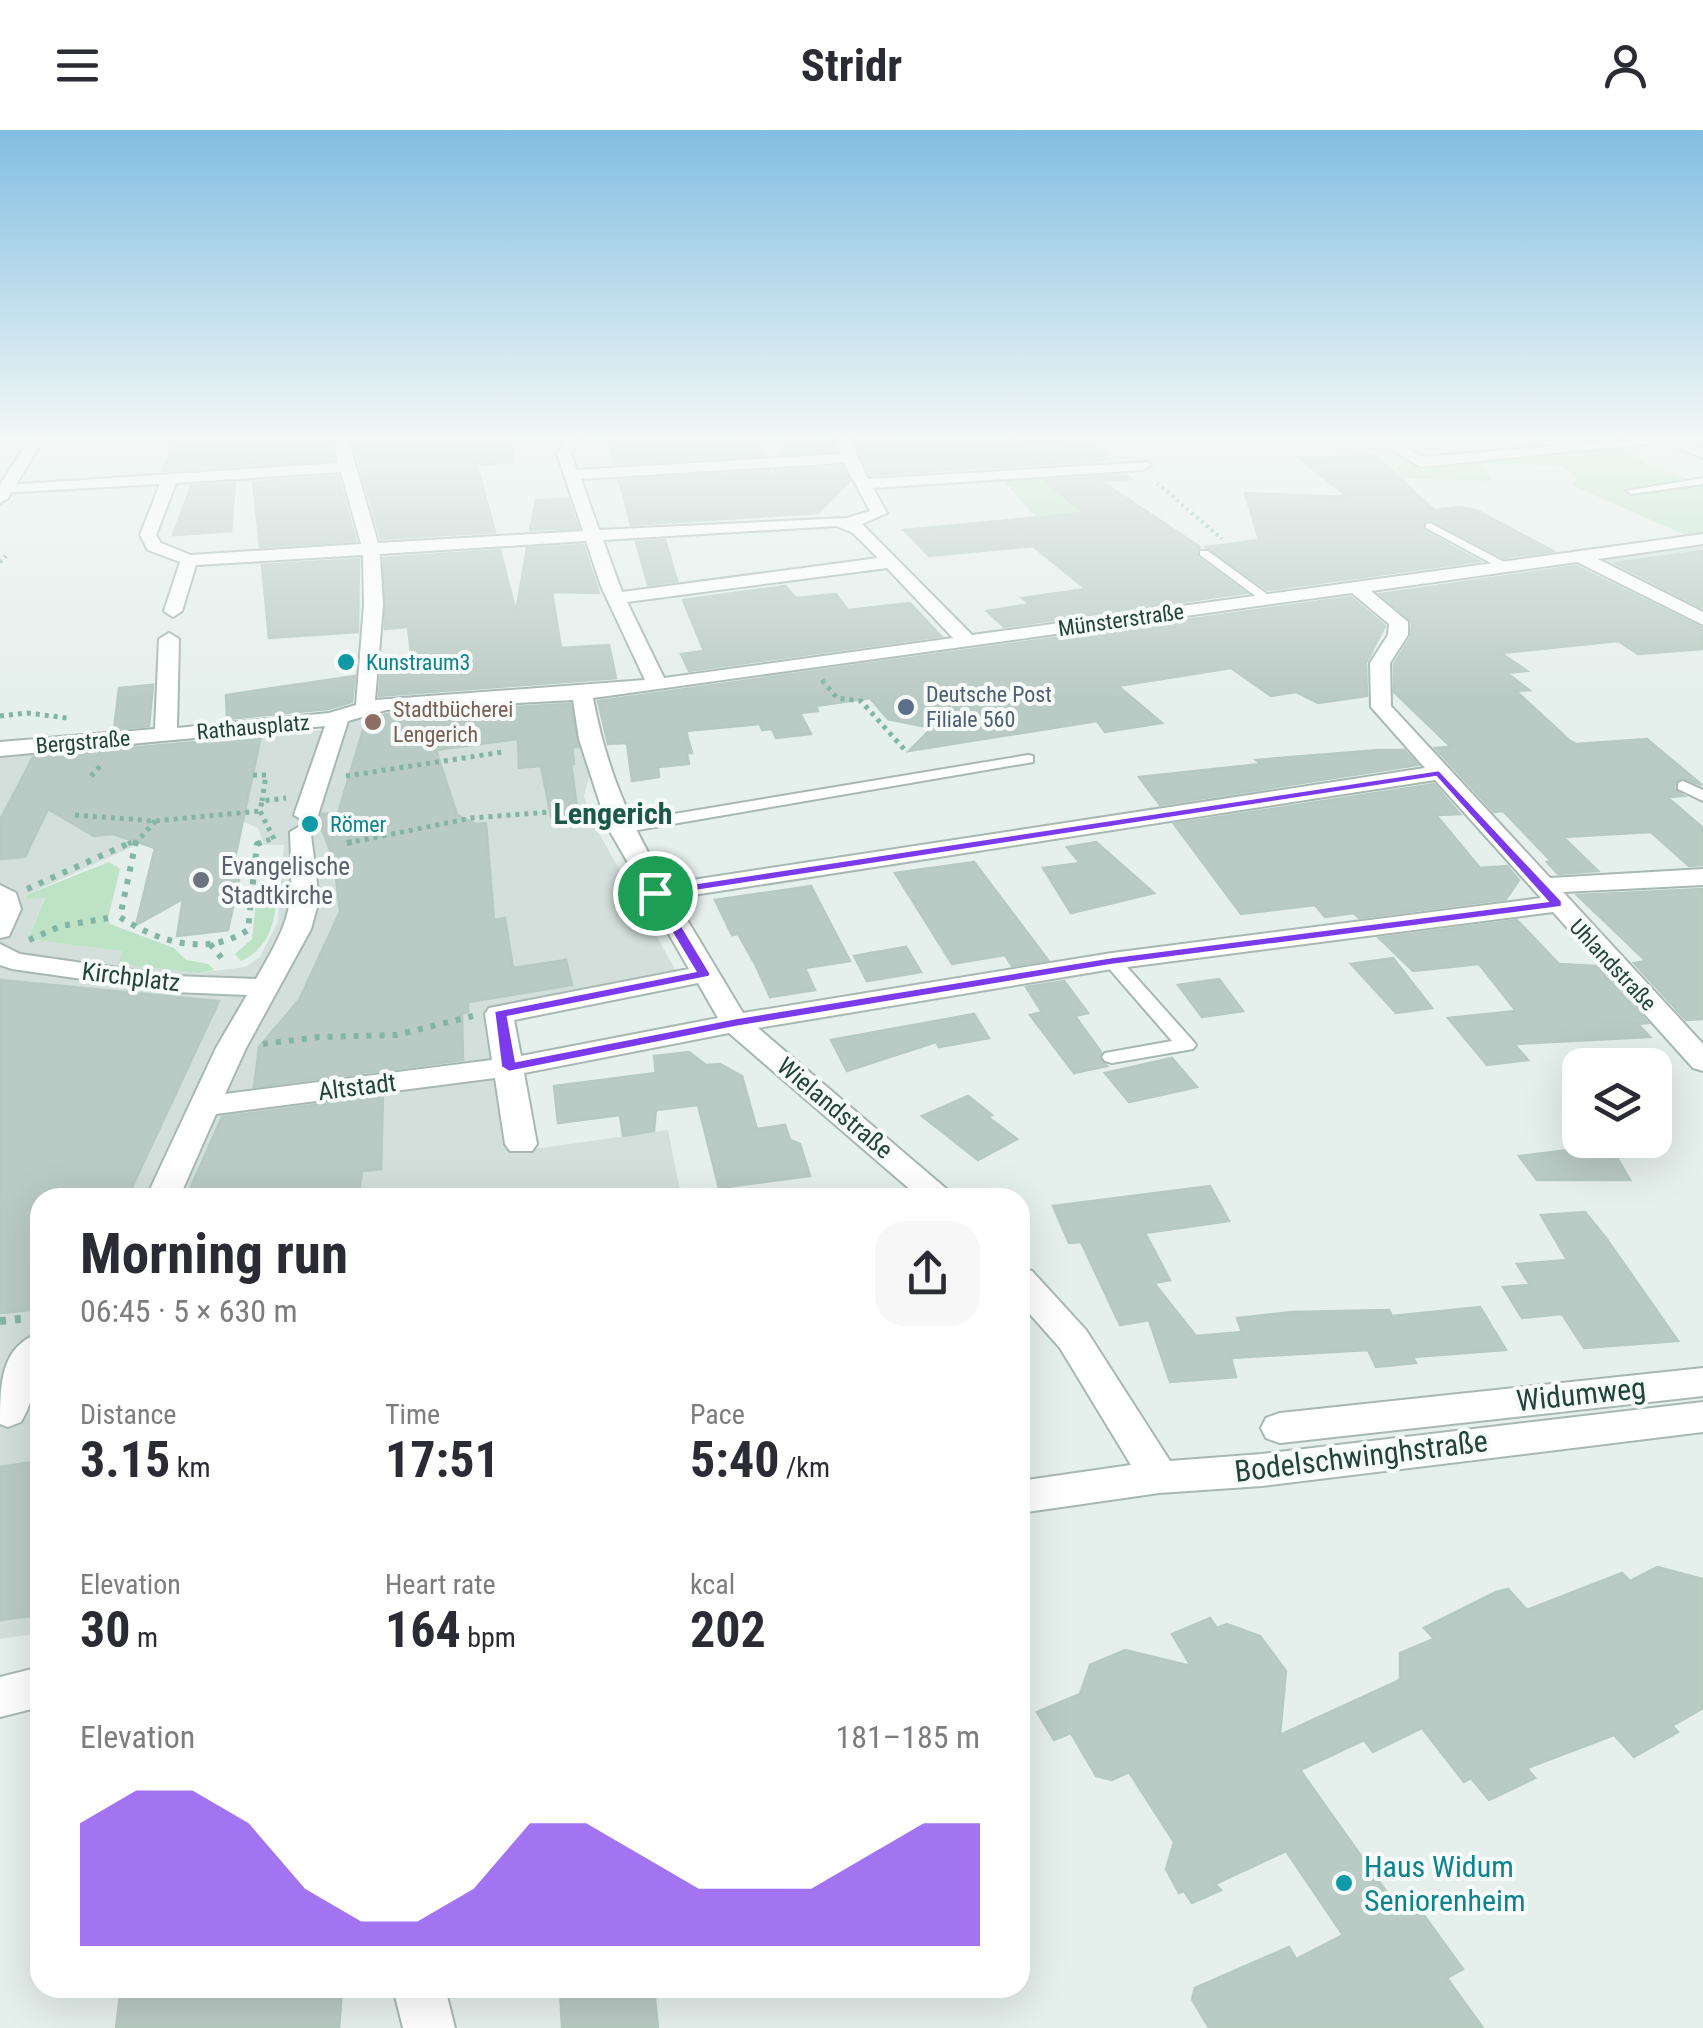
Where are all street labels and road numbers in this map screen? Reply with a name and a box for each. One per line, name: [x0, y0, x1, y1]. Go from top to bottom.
street label: Münsterstraße: [1057, 599, 1185, 641]
street label: Rathausplatz: [196, 710, 310, 744]
street label: Bergstraße: [35, 725, 131, 759]
street label: Uhlandstraße: [1565, 914, 1661, 1016]
street label: Kirchplatz: [80, 957, 182, 997]
street label: Wielandstraße: [772, 1051, 898, 1165]
street label: Altstadt: [316, 1068, 398, 1106]
street label: Widumweg: [1514, 1370, 1648, 1418]
street label: Bodelschwinghstraße: [1232, 1423, 1490, 1489]

